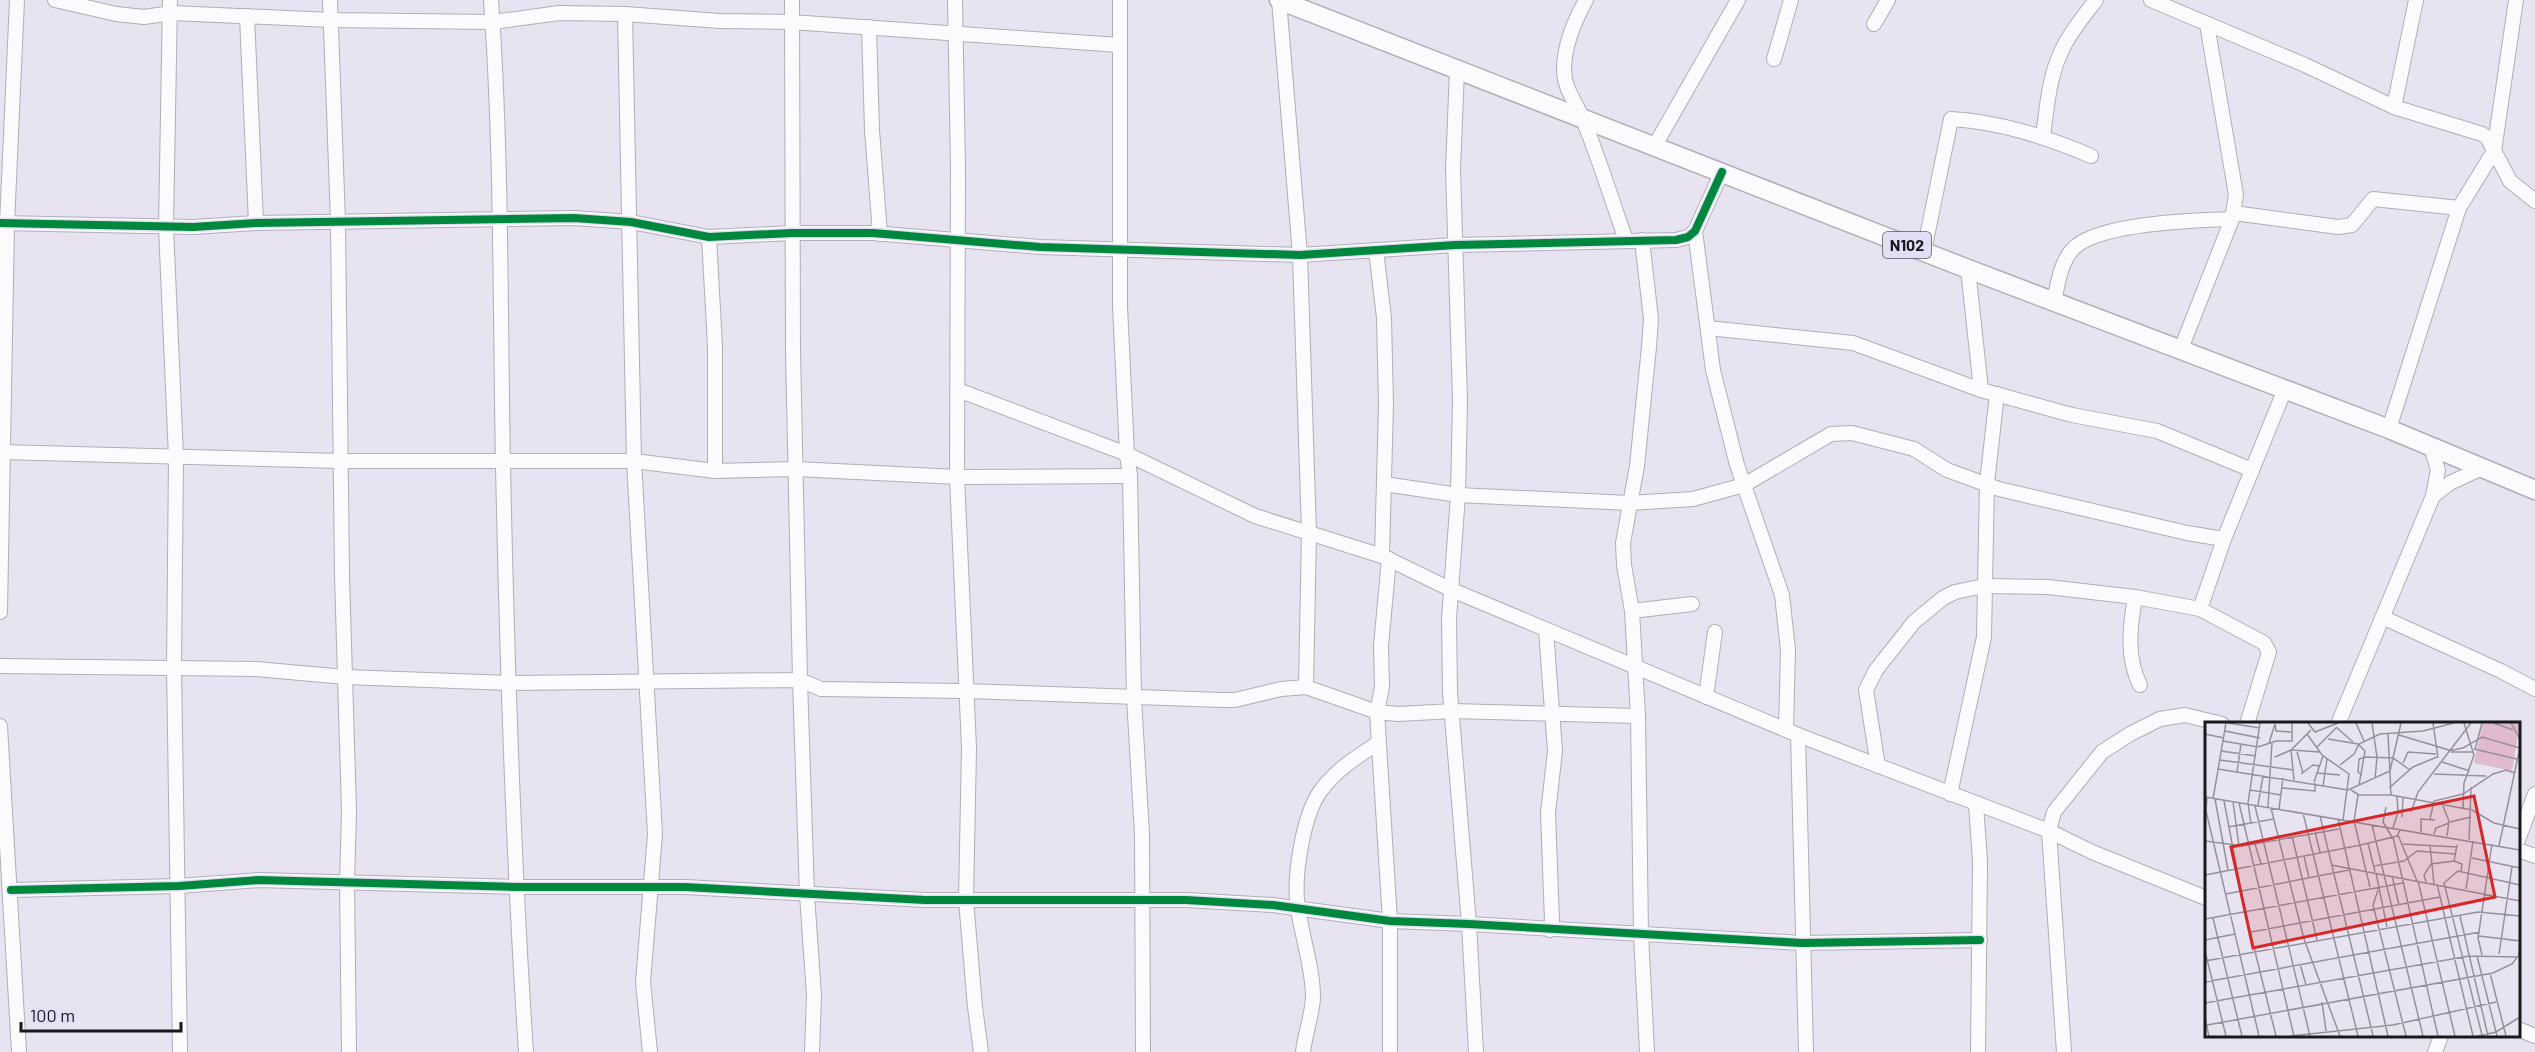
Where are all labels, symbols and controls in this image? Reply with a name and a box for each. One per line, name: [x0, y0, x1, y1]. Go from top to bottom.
road number: N102: [1883, 232, 1931, 258]
inset map: [2205, 722, 2520, 1037]
scale bar: [21, 995, 182, 1033]
text: 100 m: [30, 1004, 75, 1026]

